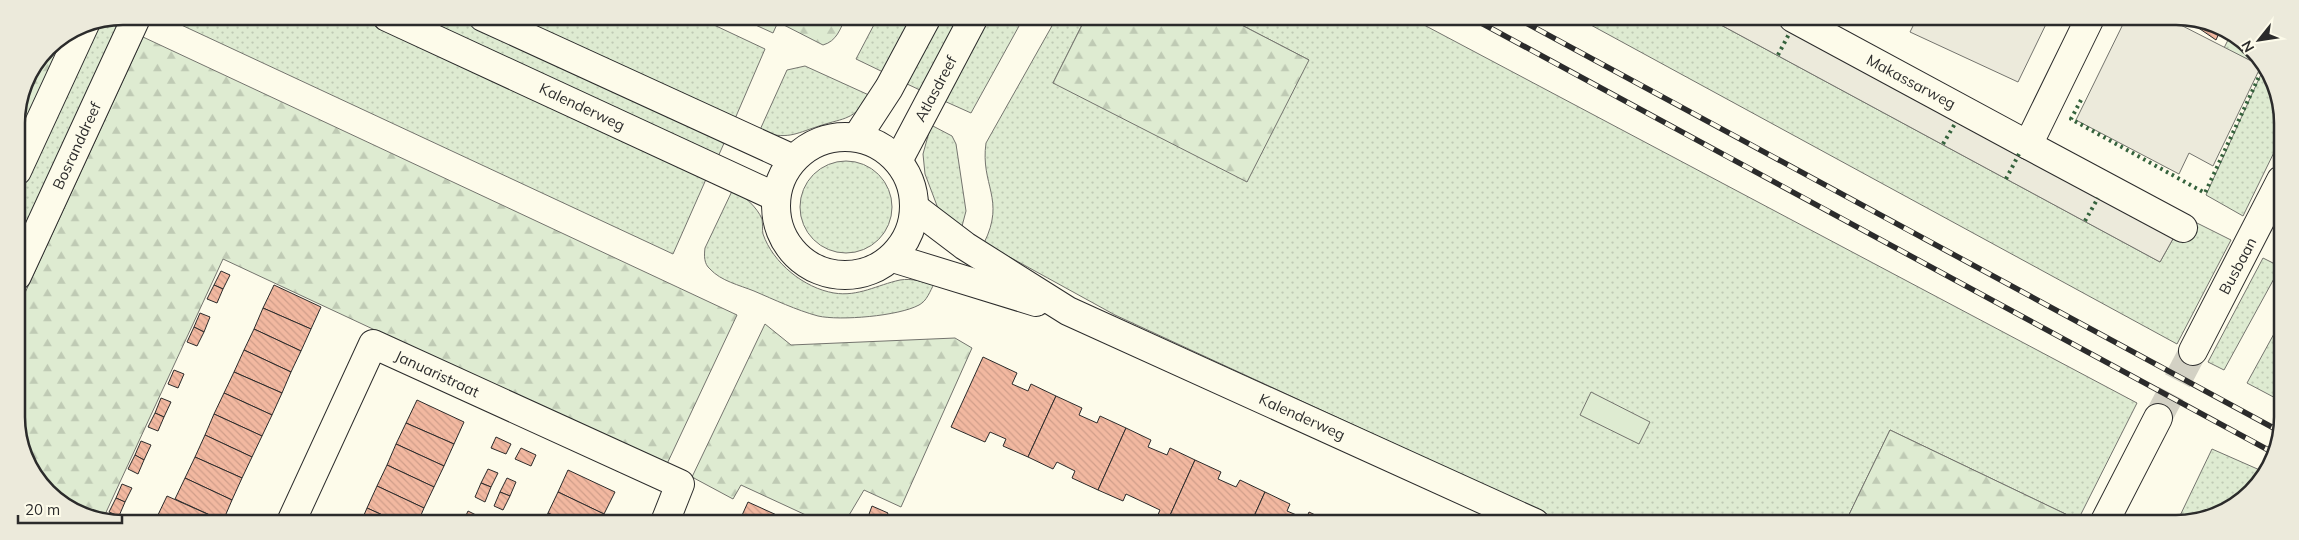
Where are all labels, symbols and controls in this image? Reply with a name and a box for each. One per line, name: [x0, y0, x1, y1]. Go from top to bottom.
north arrow: [2234, 15, 2284, 65]
text: N: [2237, 37, 2258, 56]
street label: Makassarweg: [1863, 50, 1959, 113]
street label: Atlasdreef: [910, 52, 961, 125]
street label: Kalenderweg: [536, 78, 628, 135]
street label: Bosranddreef: [48, 98, 105, 192]
street label: Busbaan: [2215, 234, 2261, 298]
street label: Januaristraat: [392, 346, 482, 401]
street label: Kalenderweg: [1256, 389, 1348, 444]
scale bar: [18, 492, 121, 524]
text: 20 m: [25, 500, 60, 519]

